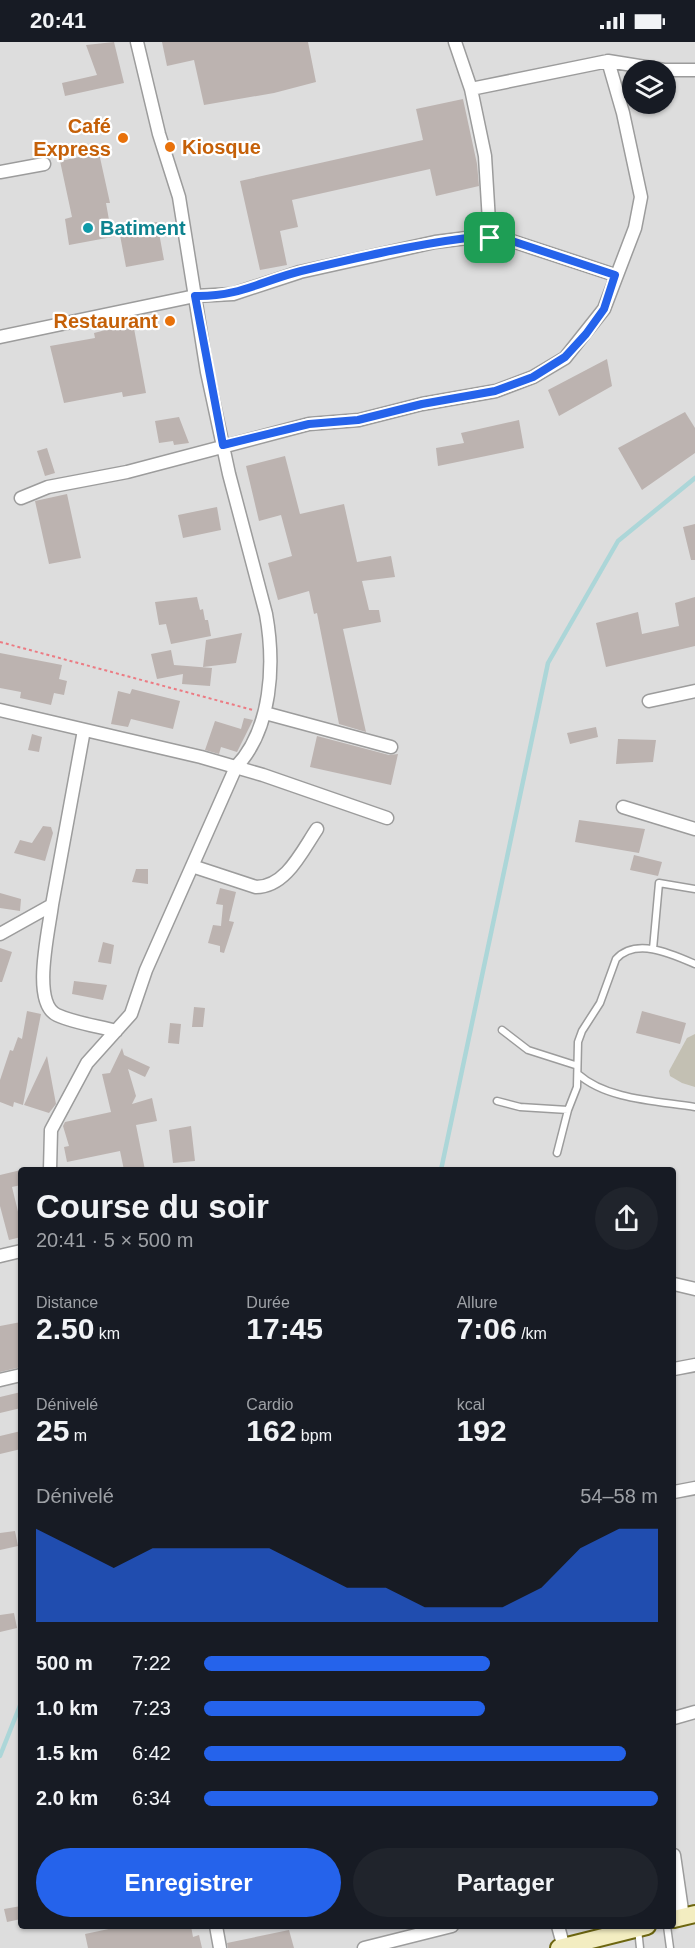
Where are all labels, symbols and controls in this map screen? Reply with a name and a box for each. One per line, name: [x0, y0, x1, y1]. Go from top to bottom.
text: 20:41: [30, 8, 86, 33]
map controls: [622, 60, 676, 114]
button: layers: [622, 60, 676, 114]
place label: Café Express: [33, 115, 111, 160]
marker: Café Express: [116, 131, 130, 145]
place label: Kiosque: [182, 136, 261, 158]
marker: Kiosque: [163, 140, 177, 154]
pin: [464, 212, 515, 263]
place label: Batiment: [100, 217, 186, 239]
marker: Batiment: [81, 221, 95, 235]
icon: arrive: [473, 221, 506, 254]
place label: Restaurant: [54, 310, 158, 332]
marker: Restaurant: [163, 314, 177, 328]
button: share: [595, 1187, 658, 1250]
text: Course du soir: [36, 1188, 269, 1225]
text: 20:41 · 5 × 500 m: [36, 1229, 193, 1251]
text: Distance: [36, 1294, 98, 1311]
text: Durée: [246, 1294, 290, 1311]
text: Allure: [457, 1294, 498, 1311]
text: 2.50: [36, 1312, 94, 1345]
text: 17:45: [246, 1312, 323, 1345]
text: 7:06: [457, 1312, 517, 1345]
text: km: [94, 1325, 120, 1342]
text: /km: [517, 1325, 547, 1342]
text: Dénivelé: [36, 1396, 98, 1413]
text: Cardio: [246, 1396, 293, 1413]
text: kcal: [457, 1396, 485, 1413]
text: 25: [36, 1414, 69, 1447]
text: 162: [246, 1414, 296, 1447]
text: 192: [457, 1414, 507, 1447]
text: m: [69, 1427, 87, 1444]
text: bpm: [296, 1427, 332, 1444]
text: Dénivelé: [36, 1485, 114, 1507]
text: 54–58 m: [580, 1485, 658, 1507]
text: 500 m: [36, 1652, 93, 1674]
text: 7:22: [132, 1652, 171, 1674]
text: 1.0 km: [36, 1697, 98, 1719]
text: 7:23: [132, 1697, 171, 1719]
text: 1.5 km: [36, 1742, 98, 1764]
text: 6:42: [132, 1742, 171, 1764]
text: 2.0 km: [36, 1787, 98, 1809]
text: 6:34: [132, 1787, 171, 1809]
button: Enregistrer: [36, 1848, 341, 1917]
button: Partager: [353, 1848, 658, 1917]

